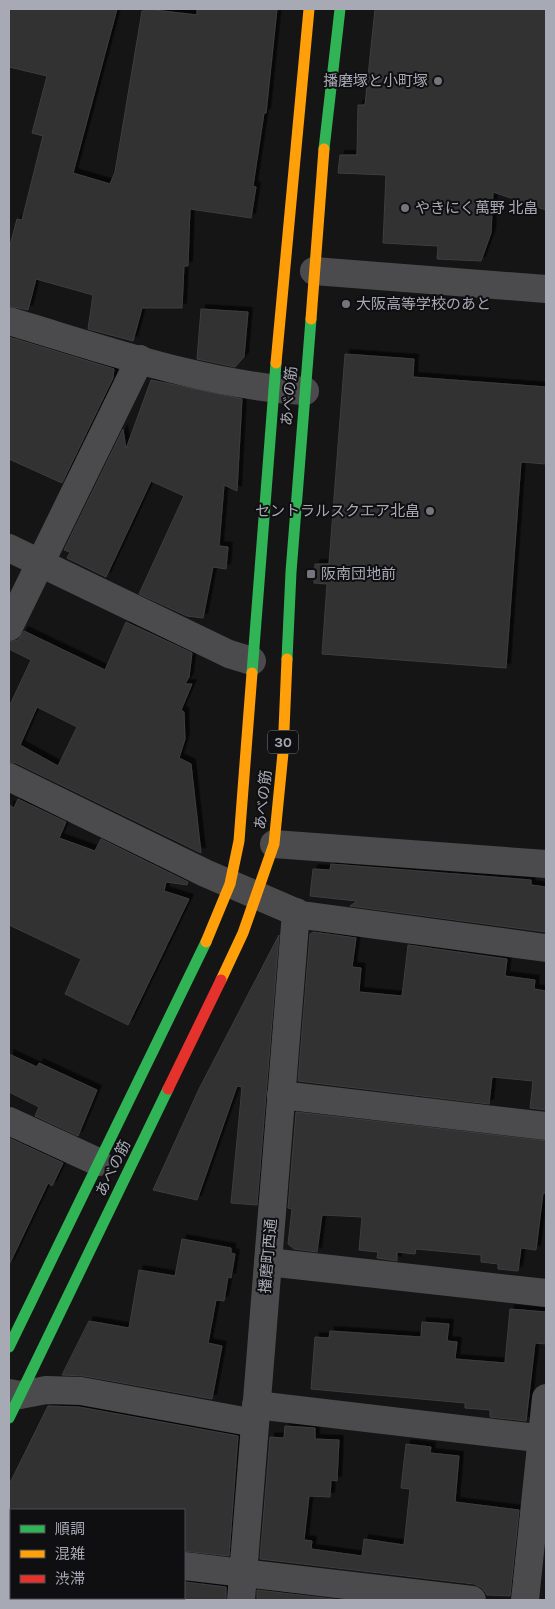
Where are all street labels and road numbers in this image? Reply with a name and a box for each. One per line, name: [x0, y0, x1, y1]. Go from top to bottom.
street label: あべの筋: [277, 365, 301, 427]
road number: 30: [268, 730, 298, 754]
street label: あべの筋: [251, 769, 275, 831]
street label: あべの筋: [92, 1137, 134, 1199]
street label: 播磨町西通: [256, 1218, 280, 1294]

